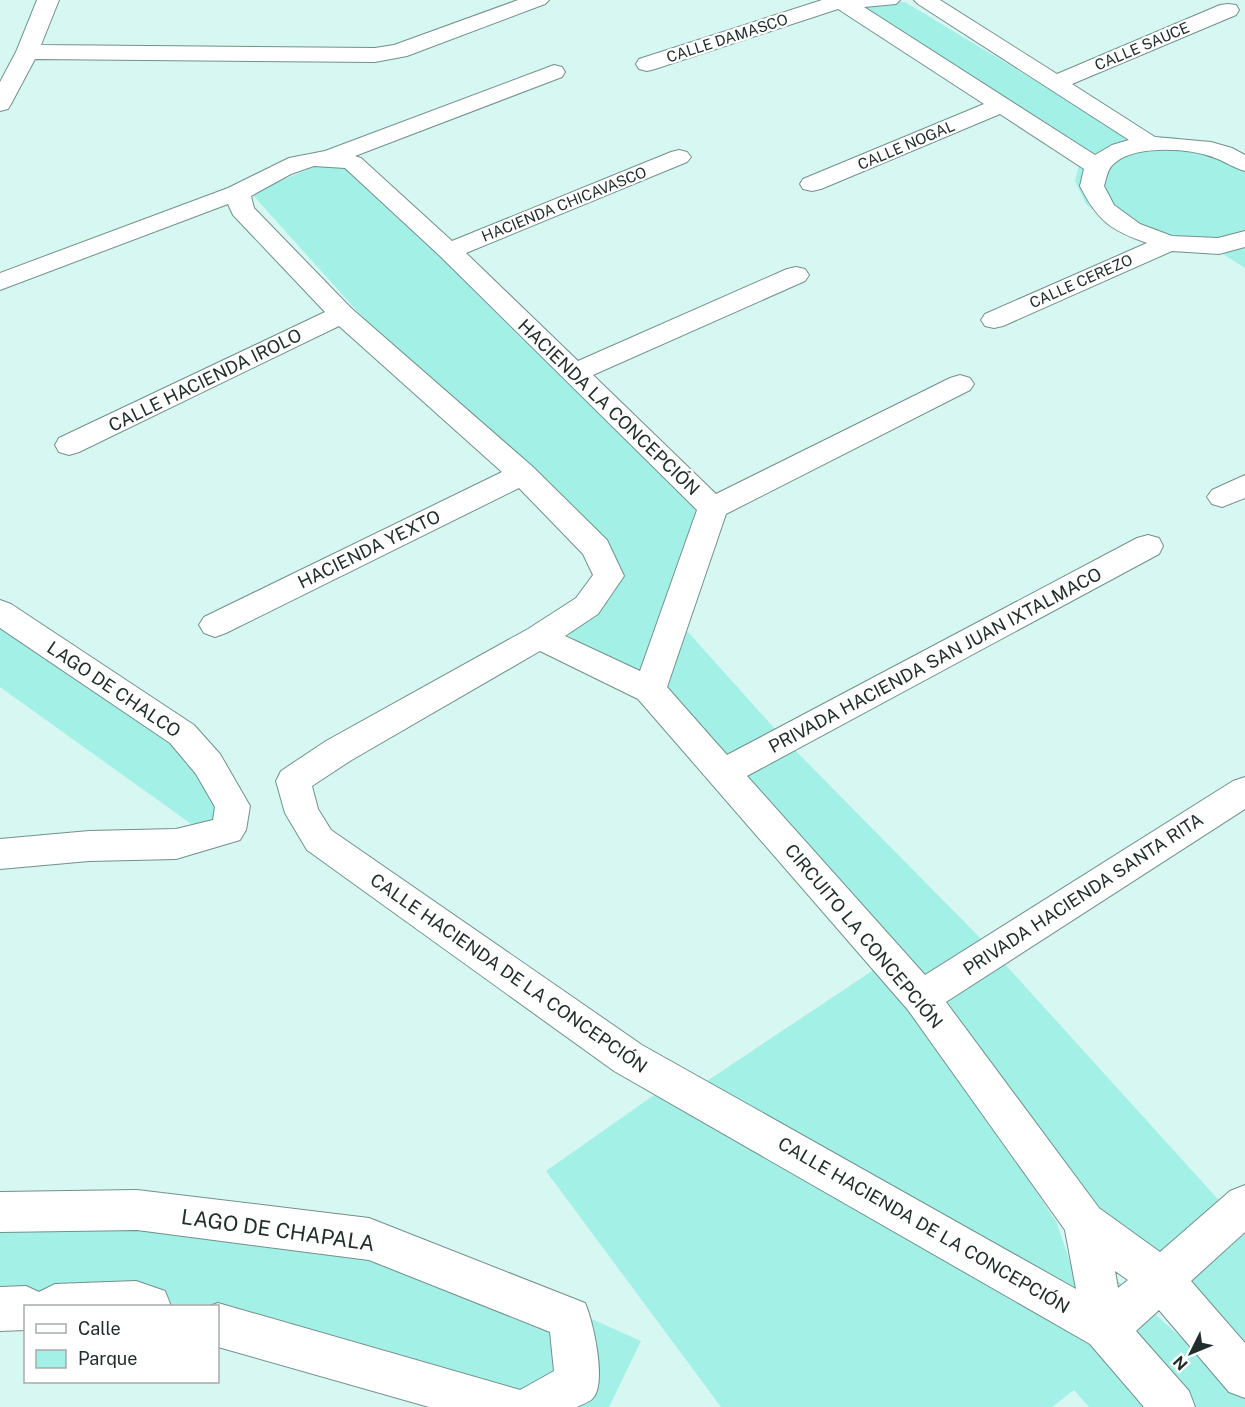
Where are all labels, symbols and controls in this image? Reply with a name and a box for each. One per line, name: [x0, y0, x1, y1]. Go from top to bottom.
street label: CALLE DAMASCO: [664, 10, 790, 66]
street label: CALLE SAUCE: [1092, 18, 1192, 74]
street label: CALLE NOGAL: [855, 117, 957, 173]
street label: HACIENDA CHICAVASCO: [479, 163, 649, 245]
street label: CALLE CEREZO: [1027, 251, 1135, 311]
street label: HACIENDA LA CONCEPCIÓN: [514, 314, 705, 499]
street label: CALLE HACIENDA IROLO: [105, 324, 305, 436]
street label: HACIENDA YEXTO: [294, 505, 444, 593]
street label: PRIVADA HACIENDA SAN JUAN IXTALMACO: [765, 563, 1105, 757]
street label: LAGO DE CHALCO: [43, 637, 185, 741]
street label: PRIVADA HACIENDA SANTA RITA: [959, 808, 1207, 979]
street label: CIRCUITO LA CONCEPCIÓN: [781, 839, 948, 1032]
street label: CALLE HACIENDA DE LA CONCEPCIÓN: [367, 868, 652, 1077]
street label: CALLE HACIENDA DE LA CONCEPCIÓN: [774, 1132, 1074, 1317]
street label: LAGO DE CHAPALA: [180, 1204, 376, 1256]
legend: [24, 1305, 219, 1383]
text: Calle: [78, 1318, 121, 1339]
north arrow: [1161, 1323, 1221, 1383]
text: Parque: [78, 1348, 138, 1369]
text: N: [1169, 1352, 1192, 1374]

